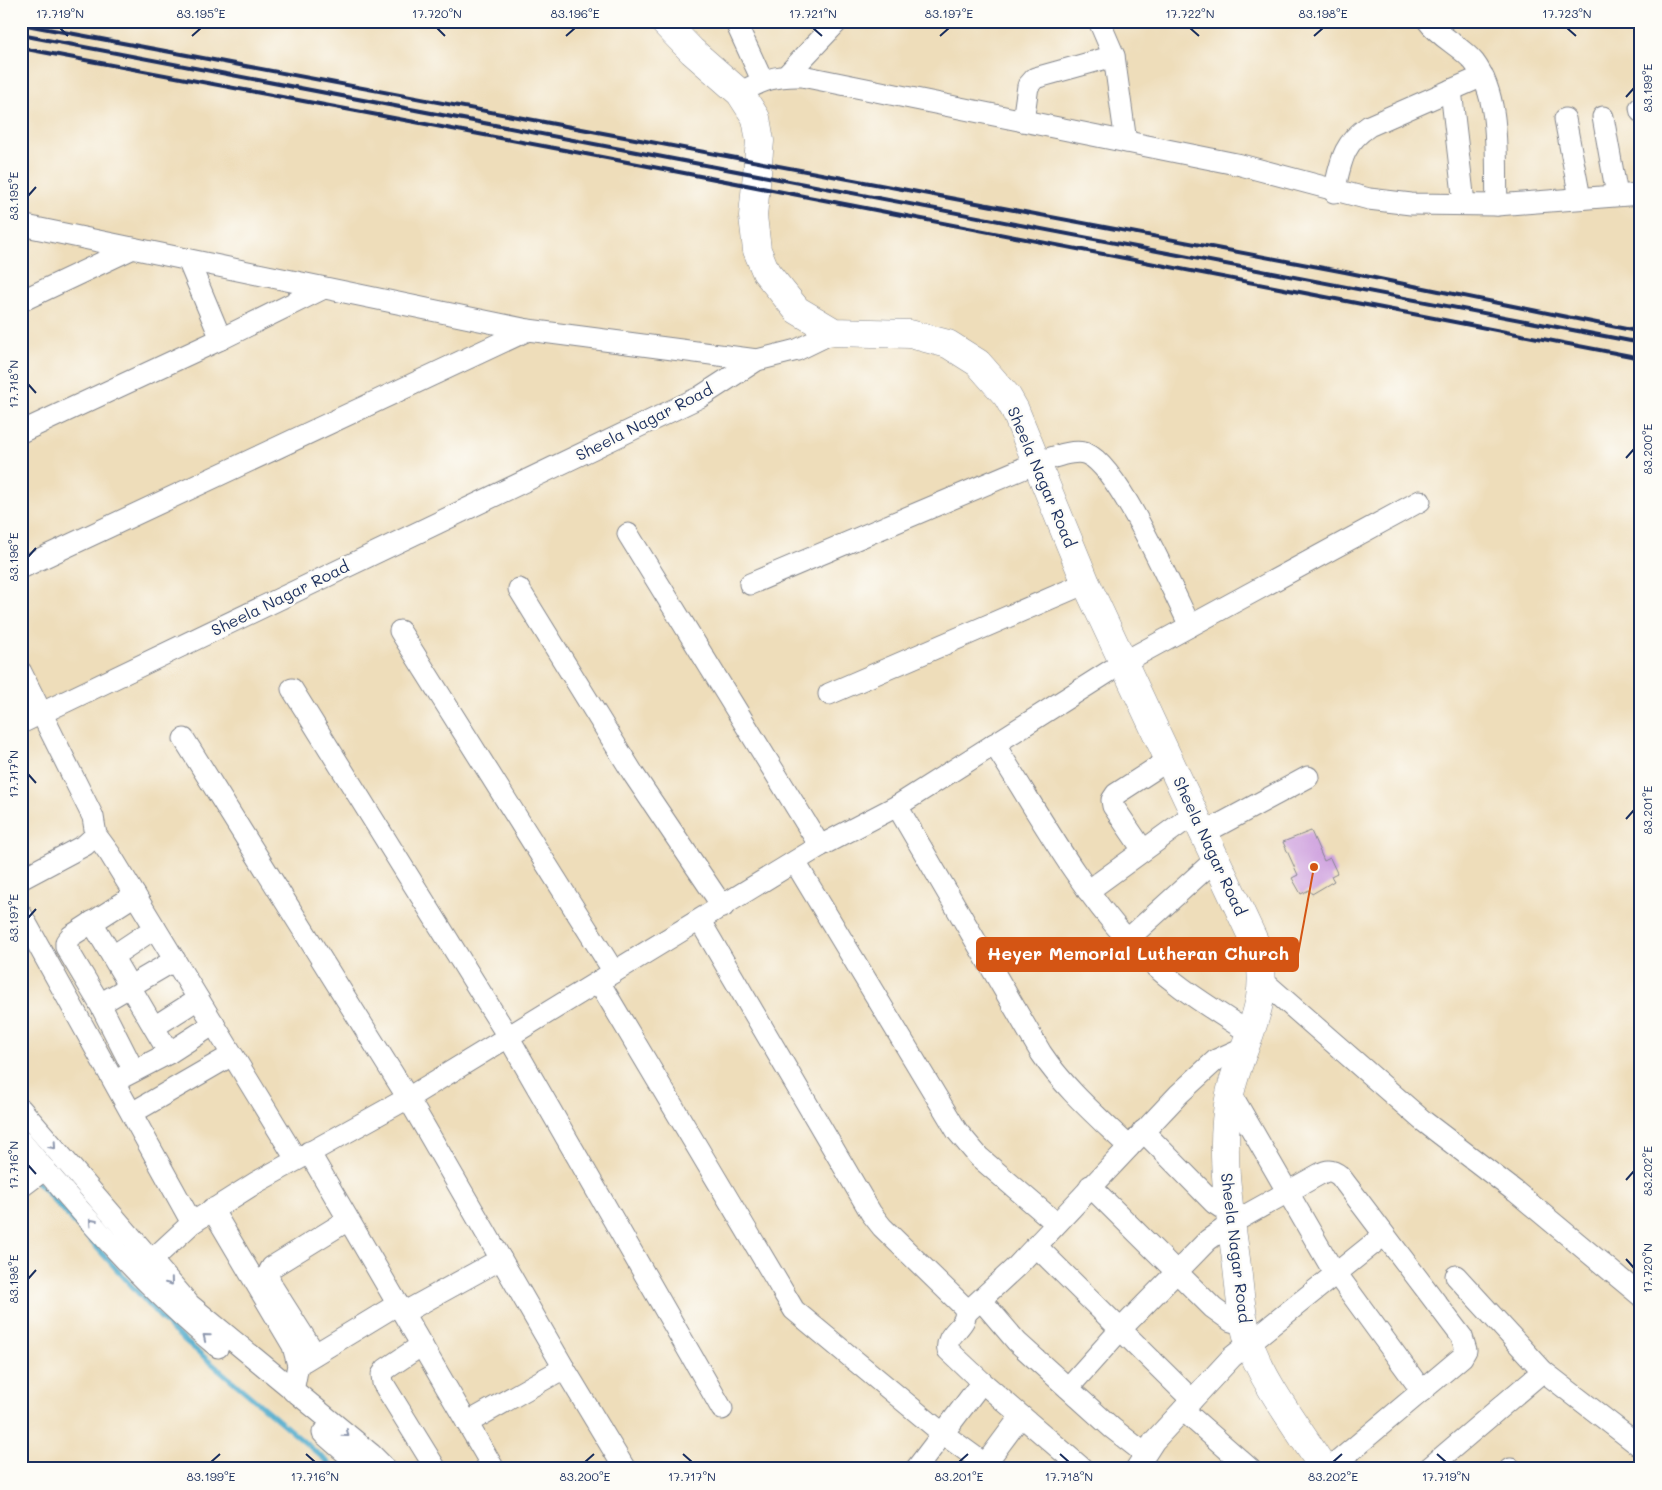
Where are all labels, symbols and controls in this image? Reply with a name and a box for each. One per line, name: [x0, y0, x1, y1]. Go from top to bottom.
text: 17.719°N: [36, 5, 84, 21]
text: 83.195°E: [177, 5, 226, 21]
text: 17.720°N: [412, 5, 462, 21]
text: 83.196°E: [550, 5, 600, 21]
text: 17.721°N: [789, 5, 837, 21]
text: 83.197°E: [925, 5, 973, 21]
text: 17.722°N: [1165, 5, 1215, 21]
text: 83.198°E: [1298, 5, 1348, 21]
text: 17.723°N: [1542, 5, 1592, 21]
text: 83.199°E: [1639, 63, 1655, 112]
text: 83.195°E: [5, 171, 21, 220]
text: 17.718°N: [5, 360, 21, 408]
street label: Sheela Nagar Road: [572, 378, 716, 465]
street label: Sheela Nagar Road: [1003, 403, 1082, 550]
text: 83.200°E: [1639, 423, 1655, 474]
text: 83.196°E: [5, 532, 21, 582]
street label: Sheela Nagar Road: [207, 555, 352, 640]
text: 17.717°N: [5, 750, 21, 798]
street label: Sheela Nagar Road: [1169, 773, 1252, 919]
text: 83.201°E: [1639, 785, 1655, 834]
text: 83.197°E: [5, 894, 21, 942]
callout: Heyer Memorial Lutheran Church: [977, 938, 1298, 971]
text: Heyer Memorial Lutheran Church: [987, 941, 1289, 965]
one-way arrow: [47, 1140, 56, 1149]
text: 17.716°N: [5, 1141, 21, 1189]
text: 83.202°E: [1639, 1146, 1655, 1196]
street label: Sheela Nagar Road: [1217, 1172, 1256, 1324]
one-way arrow: [89, 1218, 98, 1227]
text: 17.720°N: [1639, 1243, 1655, 1293]
text: 83.198°E: [5, 1254, 21, 1304]
one-way arrow: [165, 1277, 174, 1286]
one-way arrow: [203, 1334, 212, 1342]
one-way arrow: [341, 1428, 350, 1437]
text: 83.199°E: [187, 1468, 236, 1484]
text: 17.716°N: [291, 1468, 339, 1484]
text: 83.200°E: [560, 1468, 611, 1484]
text: 17.717°N: [668, 1468, 716, 1484]
text: 83.201°E: [935, 1468, 984, 1484]
text: 17.718°N: [1045, 1468, 1093, 1484]
text: 83.202°E: [1308, 1468, 1358, 1484]
text: 17.719°N: [1422, 1468, 1470, 1484]

